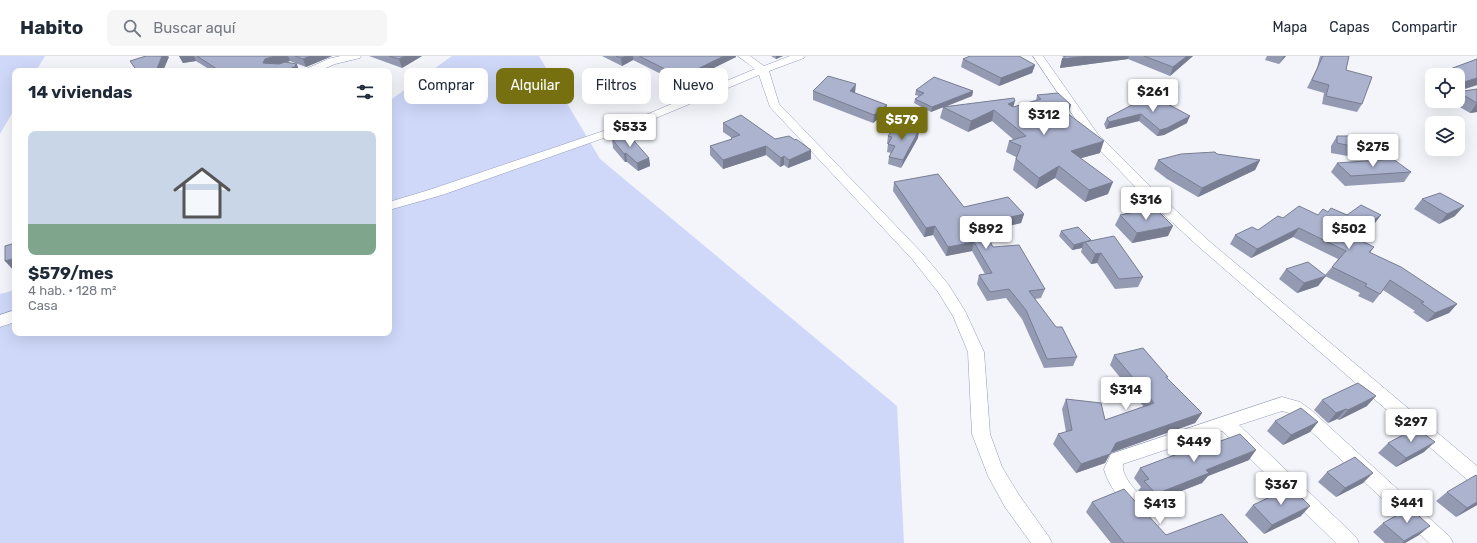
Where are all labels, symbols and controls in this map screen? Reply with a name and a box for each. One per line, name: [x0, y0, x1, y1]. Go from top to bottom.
search box: [107, 10, 387, 46]
text: Habito: [20, 16, 83, 39]
icon: search: [121, 17, 143, 39]
text: Buscar aquí: [153, 19, 235, 37]
text: Mapa: [1272, 19, 1307, 36]
text: Capas: [1329, 19, 1370, 36]
text: Compartir: [1392, 19, 1457, 36]
chip: Comprar: [404, 68, 488, 104]
chip: Alquilar: [496, 68, 574, 104]
chip: Filtros: [582, 68, 651, 104]
chip: Nuevo: [659, 68, 728, 104]
map controls: [1425, 68, 1465, 156]
button: locate: [1425, 68, 1465, 108]
pin: $261: [1129, 79, 1177, 113]
icon: filters: [354, 81, 376, 103]
text: 14 viviendas: [28, 82, 132, 102]
text: $261: [1137, 84, 1169, 99]
pin: $312: [1020, 102, 1068, 136]
pin: $579: [878, 107, 926, 141]
text: $312: [1028, 107, 1060, 122]
text: $579: [886, 112, 918, 127]
pin: $533: [606, 114, 654, 148]
button: layers: [1425, 116, 1465, 156]
text: $533: [613, 119, 647, 134]
pin: $275: [1349, 134, 1397, 168]
text: $275: [1357, 139, 1389, 154]
icon: home: [166, 157, 238, 229]
pin: $316: [1122, 187, 1170, 221]
text: $316: [1130, 192, 1162, 207]
pin: $892: [962, 216, 1010, 250]
pin: $502: [1325, 216, 1373, 250]
text: $892: [969, 221, 1003, 236]
text: $502: [1332, 221, 1366, 236]
text: $579/mes: [28, 263, 113, 283]
text: 4 hab. · 128 m²: [28, 283, 117, 298]
text: Casa: [28, 298, 58, 313]
pin: $314: [1102, 377, 1150, 411]
text: $314: [1110, 382, 1142, 397]
pin: $297: [1387, 409, 1435, 443]
text: $297: [1395, 414, 1427, 429]
pin: $449: [1170, 429, 1218, 463]
text: $449: [1177, 434, 1211, 449]
pin: $367: [1257, 472, 1305, 506]
text: $367: [1265, 477, 1297, 492]
pin: $441: [1383, 490, 1431, 524]
pin: $413: [1136, 491, 1184, 525]
text: $441: [1391, 495, 1423, 510]
text: $413: [1144, 496, 1176, 511]

